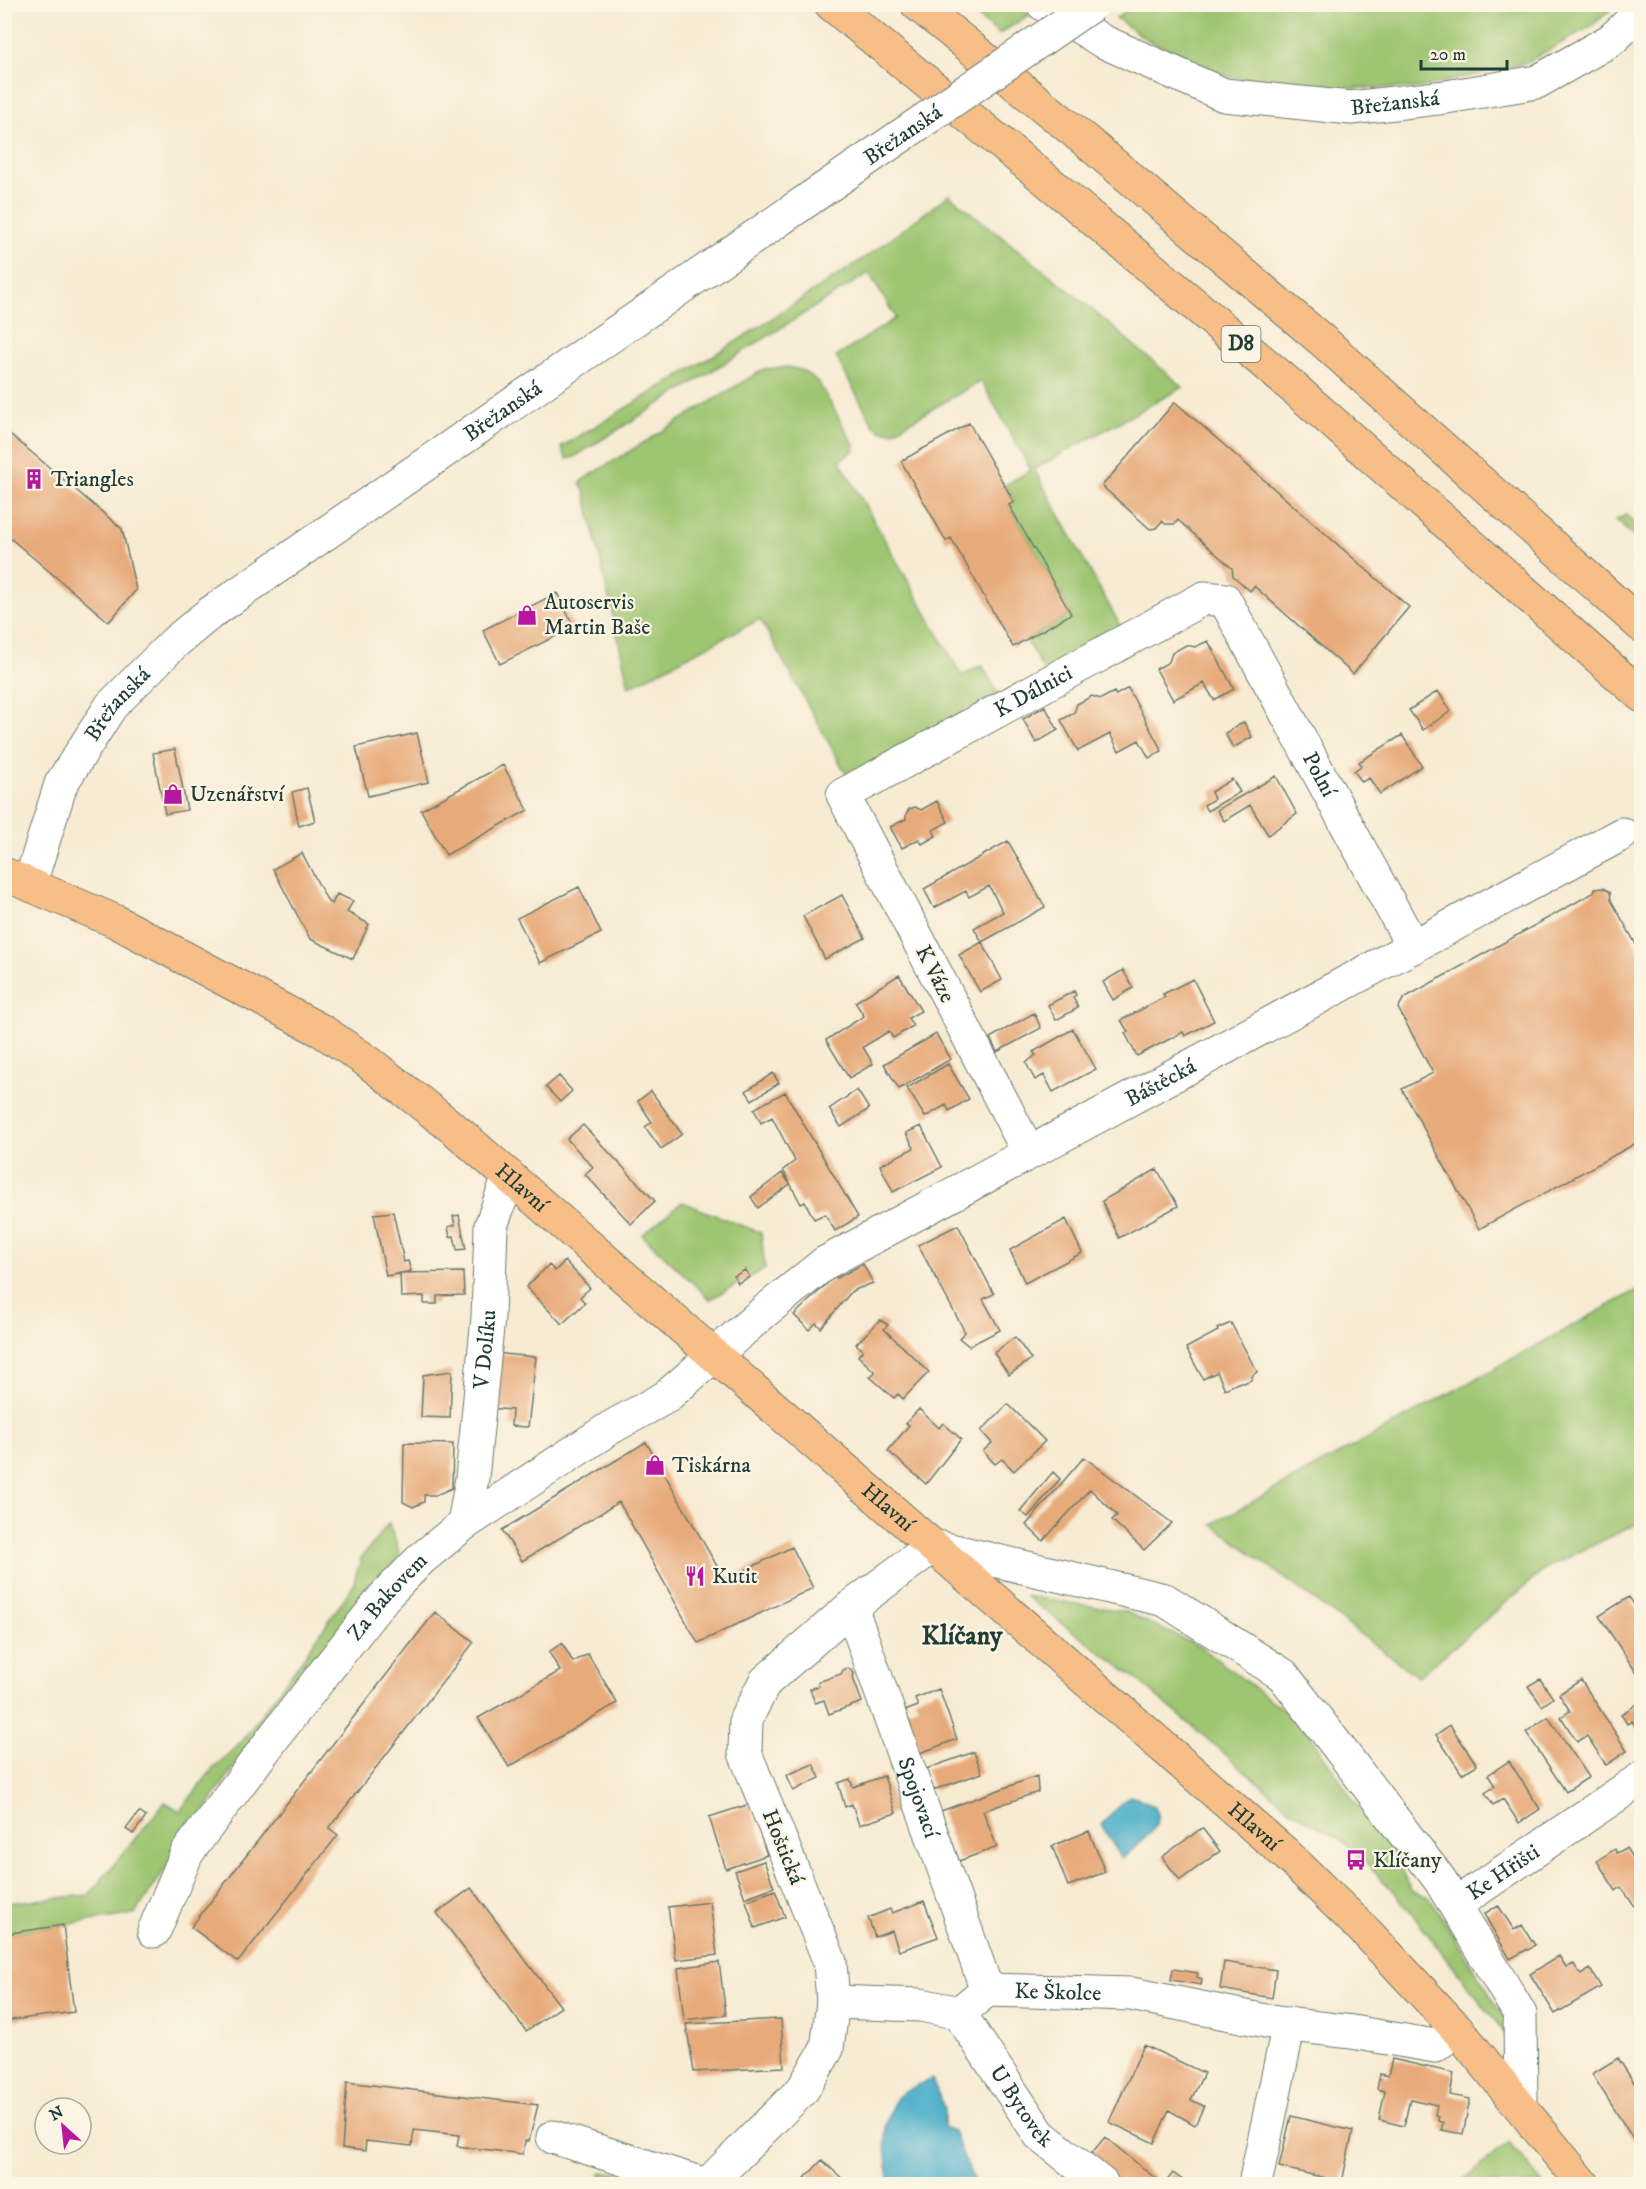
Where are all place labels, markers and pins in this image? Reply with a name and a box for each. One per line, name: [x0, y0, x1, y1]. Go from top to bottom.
place label: Triangles: [51, 466, 134, 493]
building icon: Triangles: [22, 467, 46, 491]
place label: Autoservis Martin Baše: [544, 589, 650, 641]
shop icon: Autoservis Martin Baše: [515, 603, 539, 627]
place label: Uzenářství: [190, 781, 285, 808]
shop icon: Uzenářství: [161, 782, 185, 806]
place label: Tiskárna: [672, 1452, 752, 1479]
shop icon: Tiskárna: [643, 1453, 667, 1477]
place label: Kutit: [712, 1563, 758, 1590]
restaurant icon: Kutit: [683, 1564, 707, 1588]
place label: Klíčany: [1373, 1847, 1442, 1874]
bus stop icon: Klíčany: [1344, 1848, 1368, 1872]

